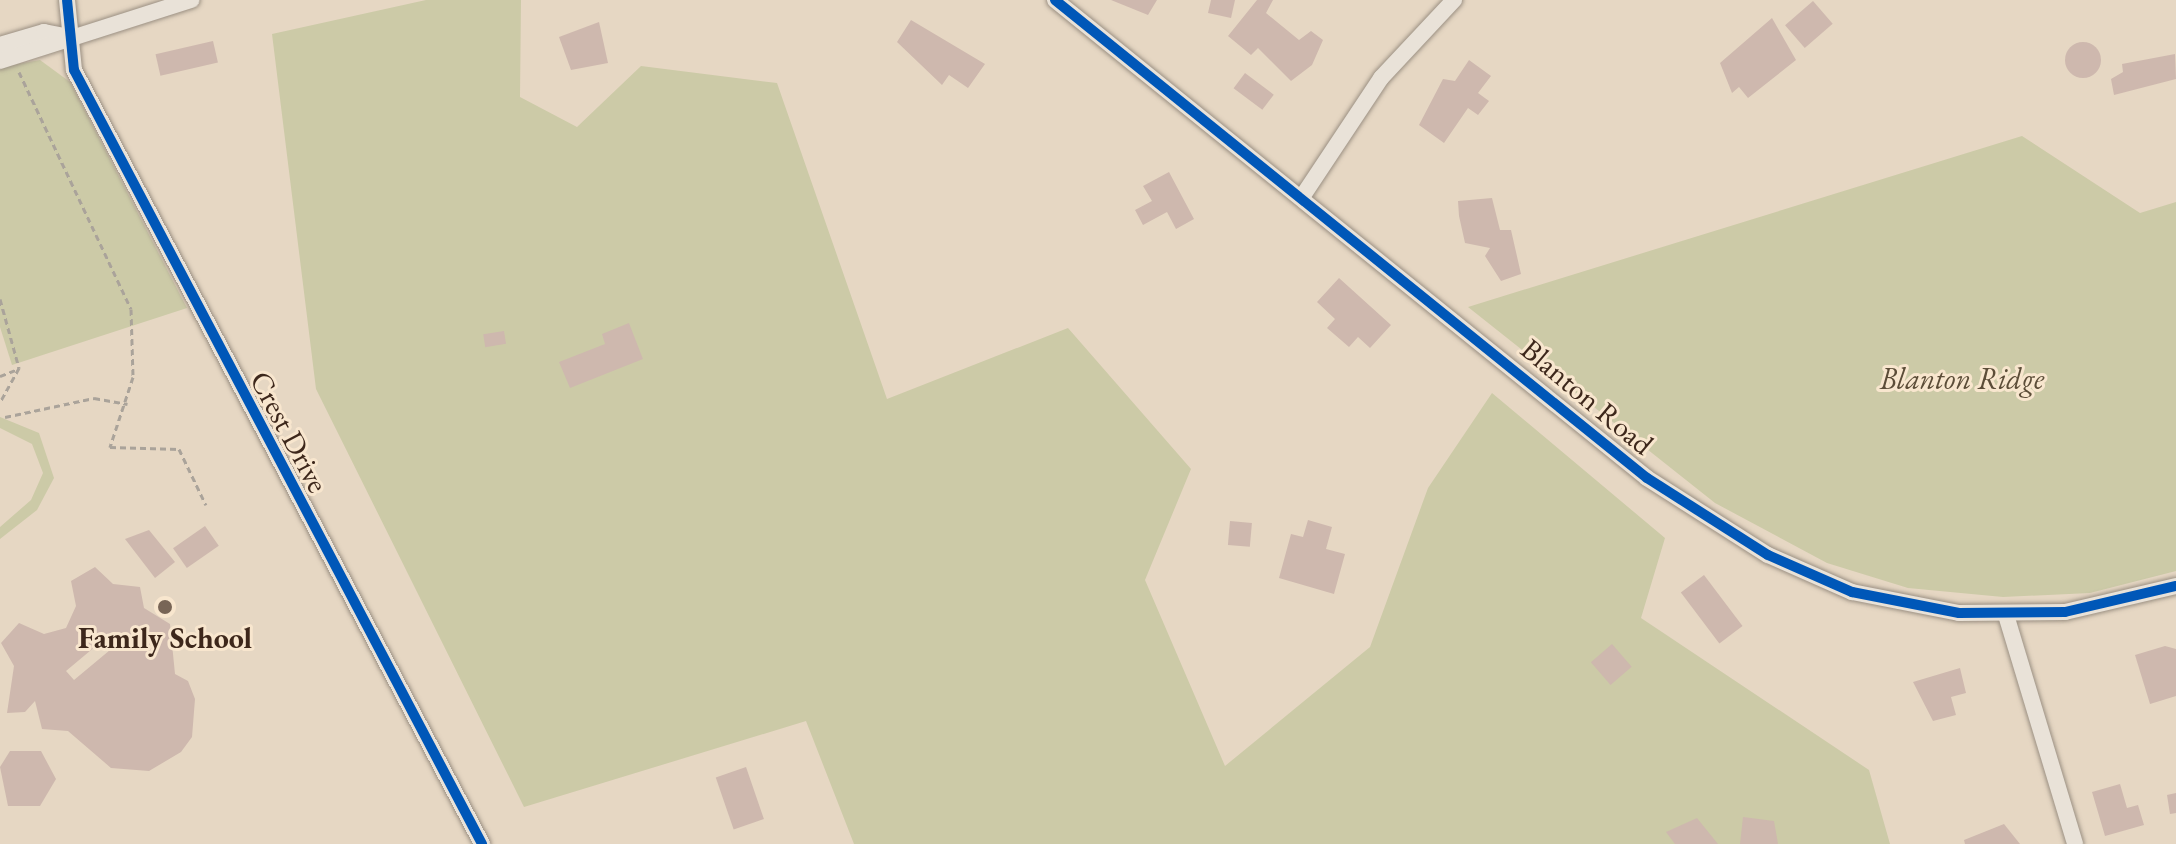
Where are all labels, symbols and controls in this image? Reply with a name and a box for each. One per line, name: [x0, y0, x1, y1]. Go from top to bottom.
street label: Blanton Road: [1514, 331, 1660, 463]
park label: Blanton Ridge: [1880, 361, 2044, 397]
street label: Crest Drive: [242, 365, 336, 499]
marker: Family School: [156, 598, 174, 616]
place label: Family School: [78, 620, 252, 656]

